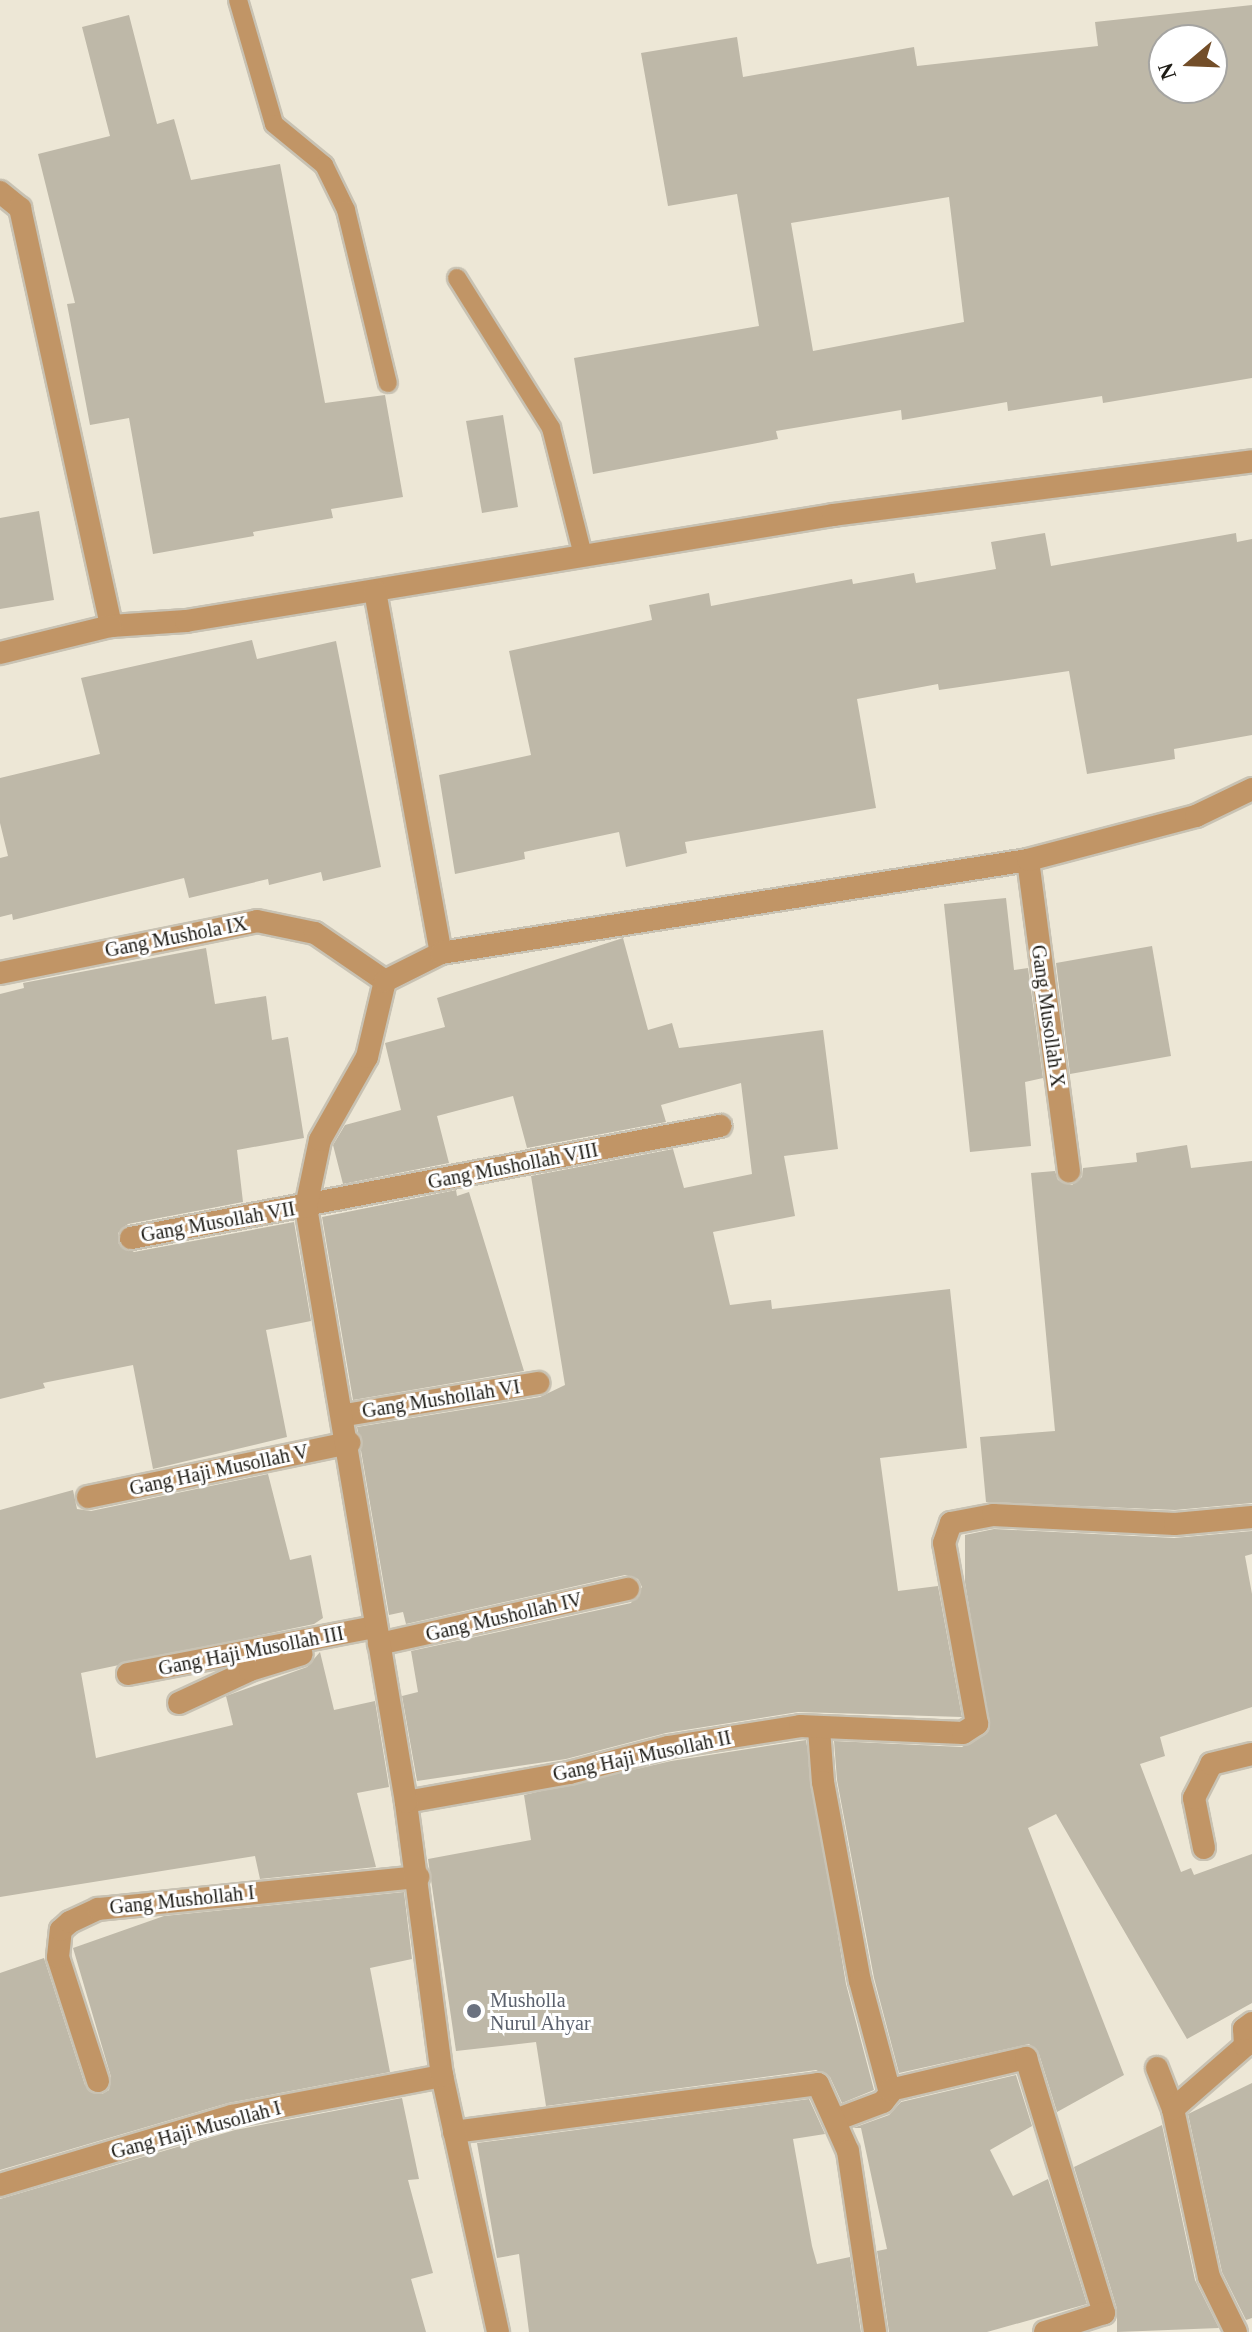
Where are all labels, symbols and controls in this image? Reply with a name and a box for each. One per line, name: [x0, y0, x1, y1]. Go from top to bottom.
north arrow: [1148, 24, 1228, 104]
text: N: [1152, 60, 1181, 83]
street label: Gang Mushola IX: [103, 911, 249, 963]
street label: Gang Musollah X: [1026, 943, 1070, 1089]
street label: Gang Mushollah VIII: [426, 1138, 600, 1194]
street label: Gang Musollah VII: [139, 1197, 297, 1247]
street label: Gang Mushollah VI: [360, 1375, 522, 1423]
street label: Gang Haji Musollah V: [127, 1439, 311, 1501]
street label: Gang Mushollah IV: [423, 1587, 585, 1647]
street label: Gang Haji Musollah III: [156, 1621, 346, 1681]
street label: Gang Haji Musollah II: [551, 1725, 733, 1787]
street label: Gang Mushollah I: [108, 1880, 256, 1920]
place label: Musholla Nurul Ahyar: [490, 1988, 592, 2035]
marker: Musholla Nurul Ahyar: [465, 2002, 483, 2020]
street label: Gang Haji Musollah I: [108, 2096, 284, 2164]

